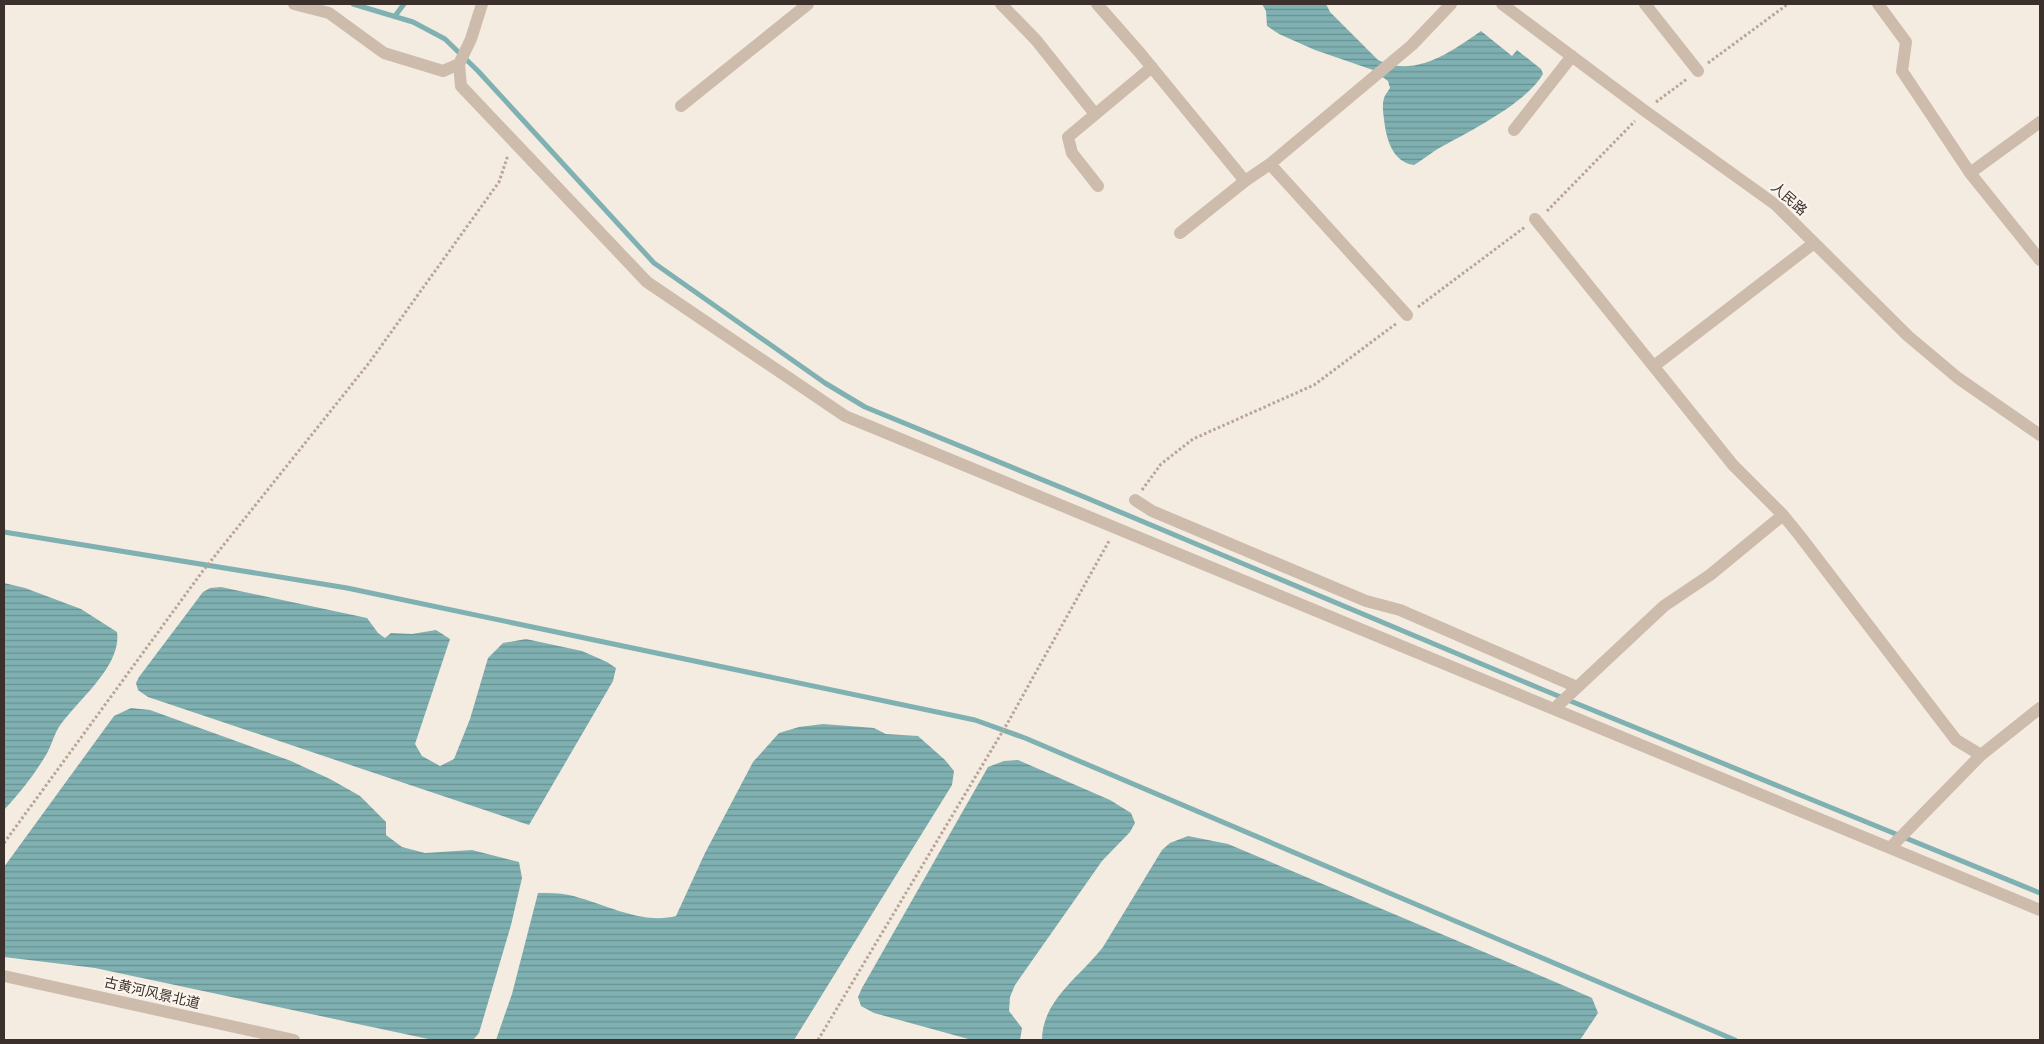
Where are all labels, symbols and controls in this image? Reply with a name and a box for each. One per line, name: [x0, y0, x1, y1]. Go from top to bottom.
street label: 人民路: [1768, 179, 1810, 219]
street label: 古黄河风景北道: [102, 974, 202, 1012]

